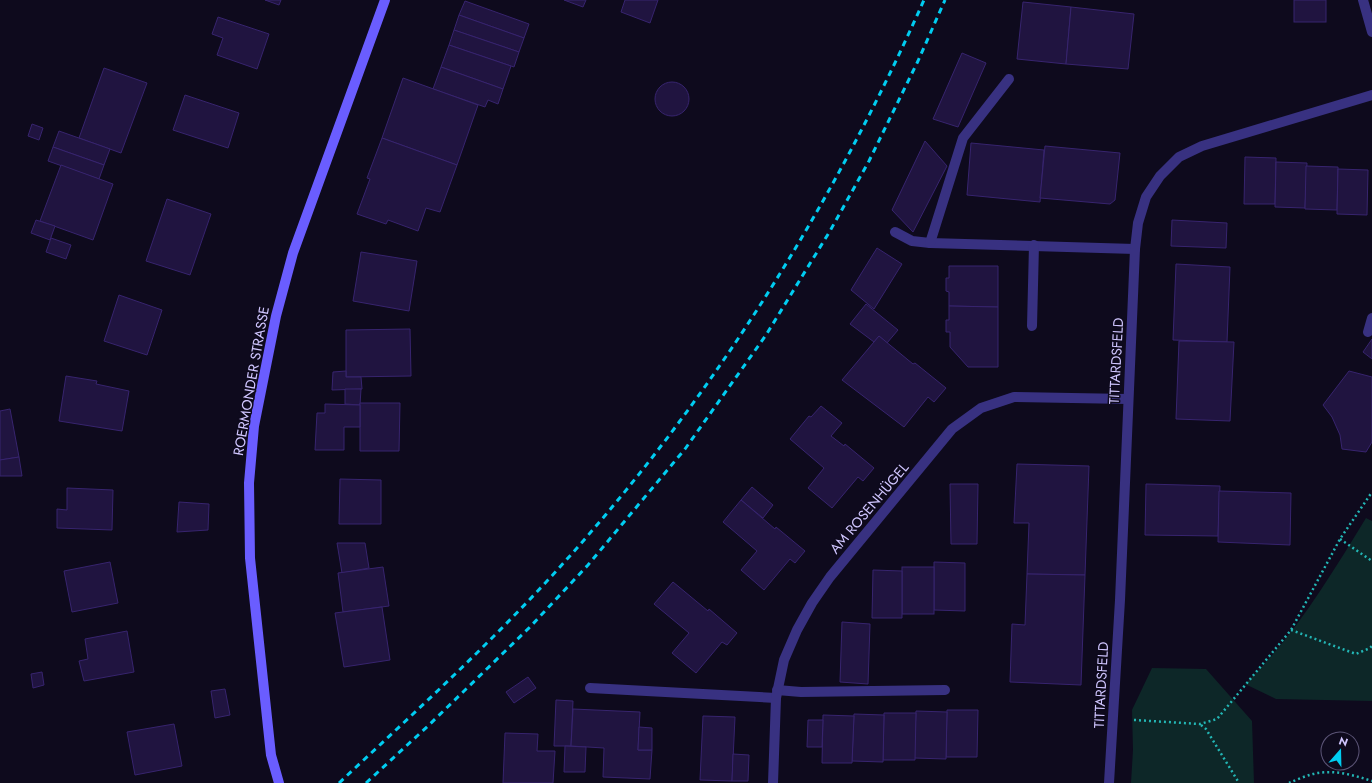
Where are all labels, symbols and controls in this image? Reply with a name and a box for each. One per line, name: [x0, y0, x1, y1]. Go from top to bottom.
street label: ROERMONDER STRASSE: [228, 305, 274, 457]
street label: TITTARDSFELD: [1104, 317, 1128, 405]
street label: AM ROSENHÜGEL: [825, 458, 914, 558]
street label: TITTARDSFELD: [1089, 641, 1113, 729]
north arrow: [1320, 731, 1360, 771]
text: N: [1337, 733, 1350, 751]

